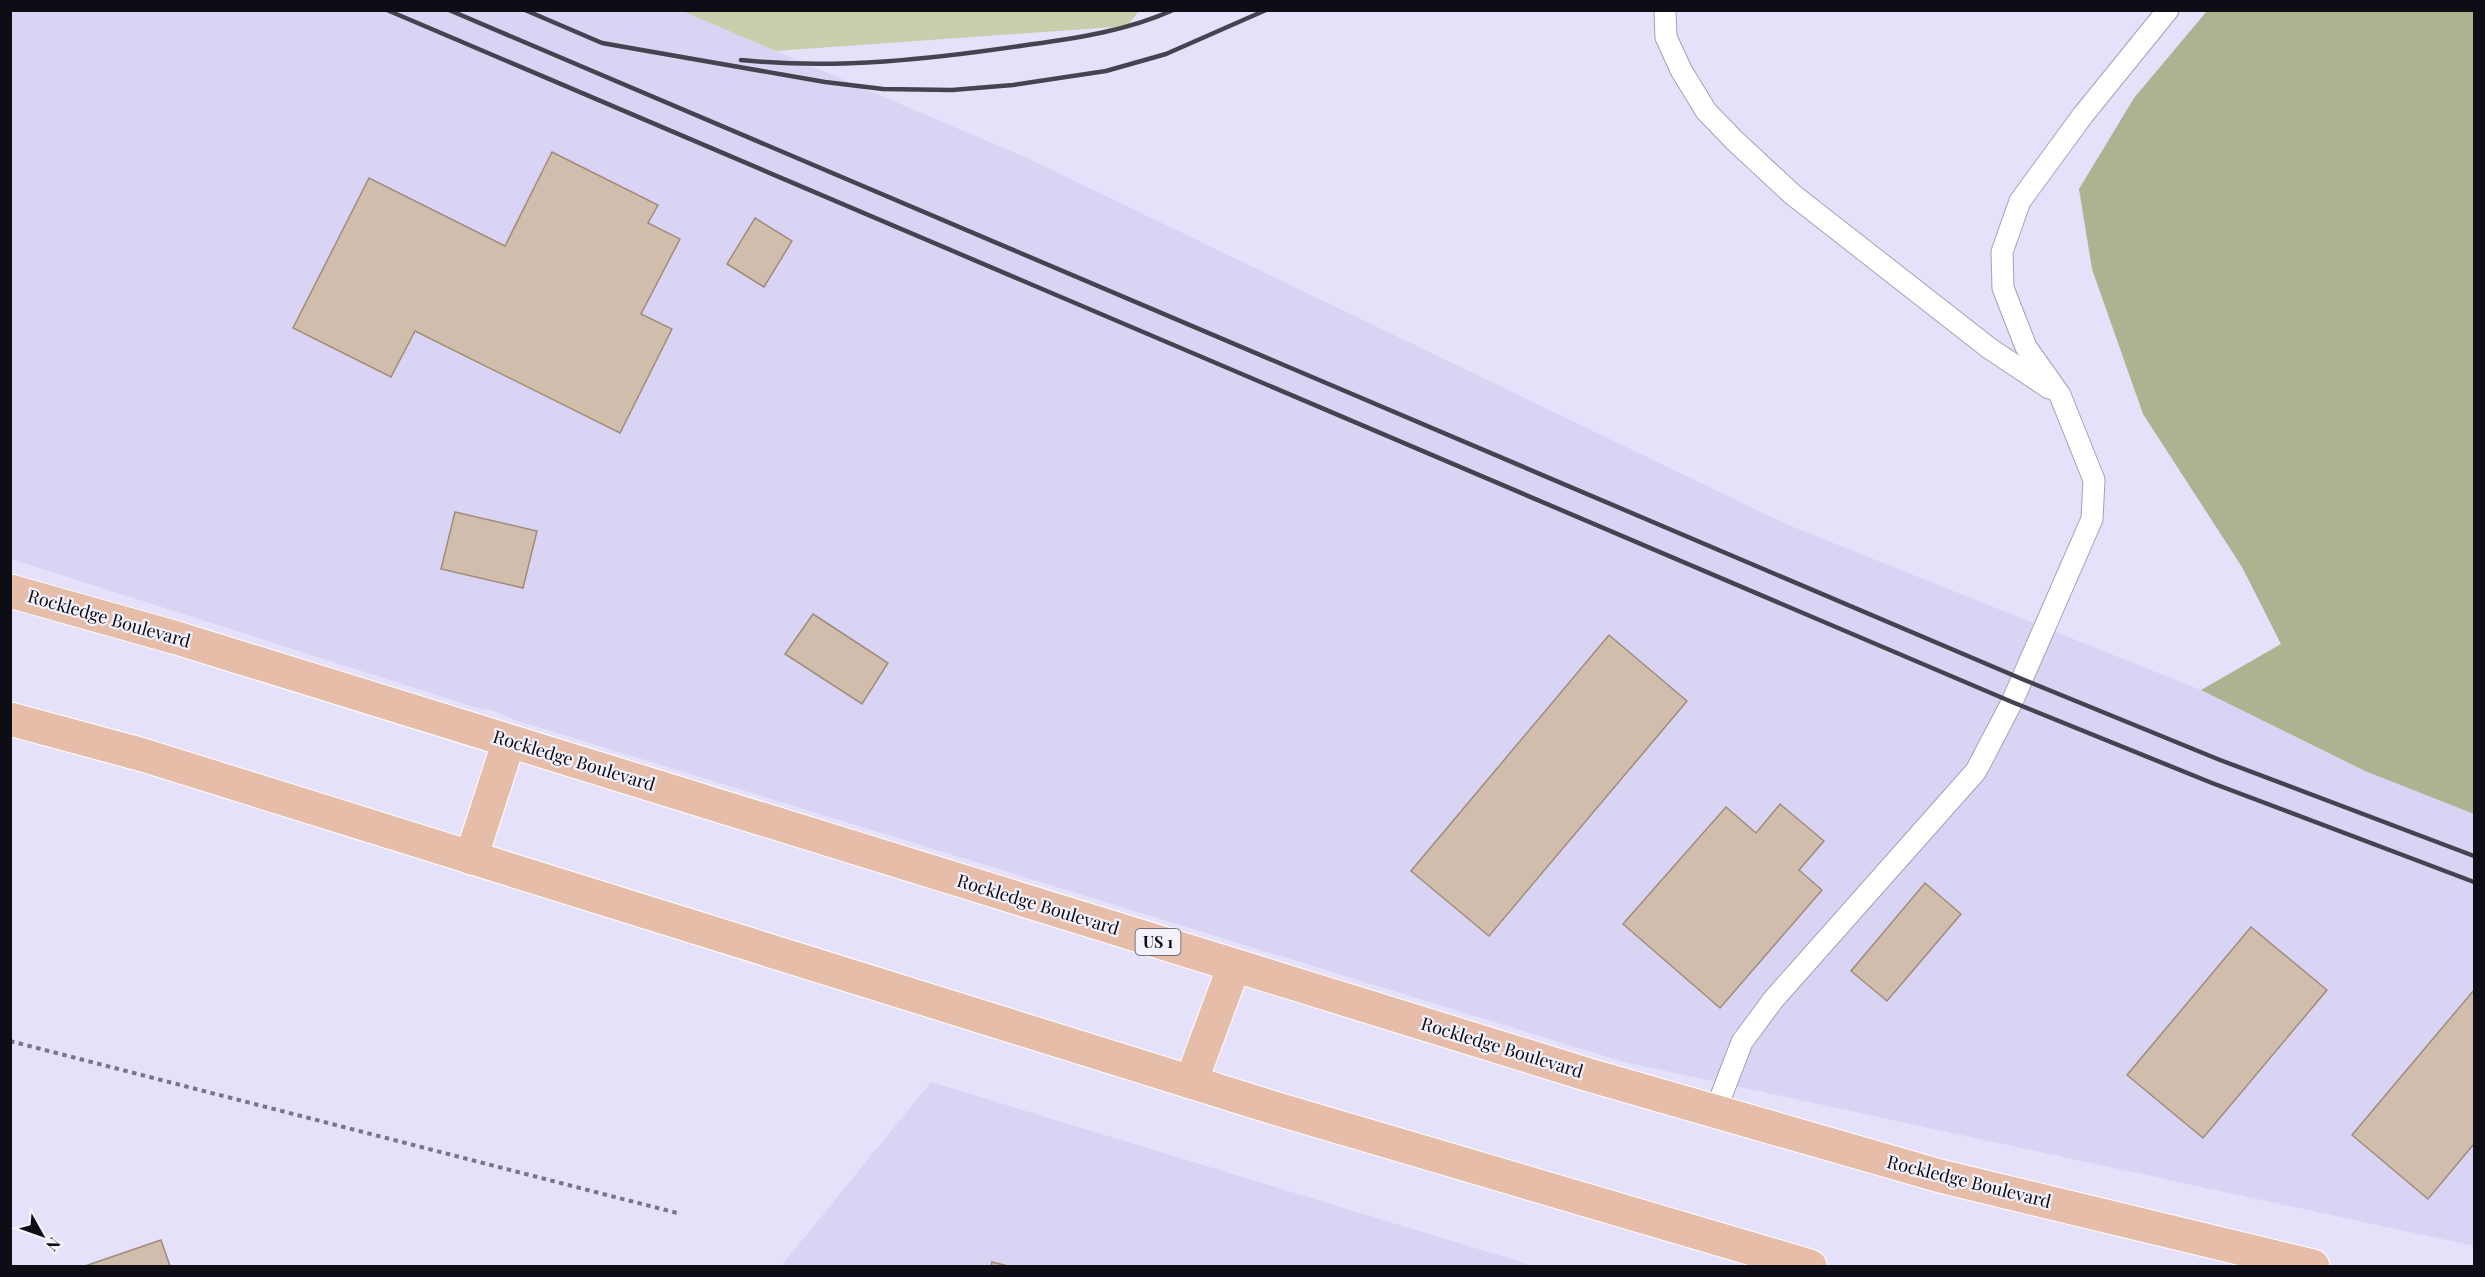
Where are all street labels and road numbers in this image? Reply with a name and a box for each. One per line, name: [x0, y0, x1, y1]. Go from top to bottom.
street label: Rockledge Boulevard: [25, 583, 194, 653]
street label: Rockledge Boulevard: [490, 724, 659, 796]
street label: Rockledge Boulevard: [954, 868, 1123, 940]
road number: US 1: [1136, 929, 1180, 955]
street label: Rockledge Boulevard: [1418, 1011, 1587, 1083]
street label: Rockledge Boulevard: [1885, 1149, 2054, 1213]

